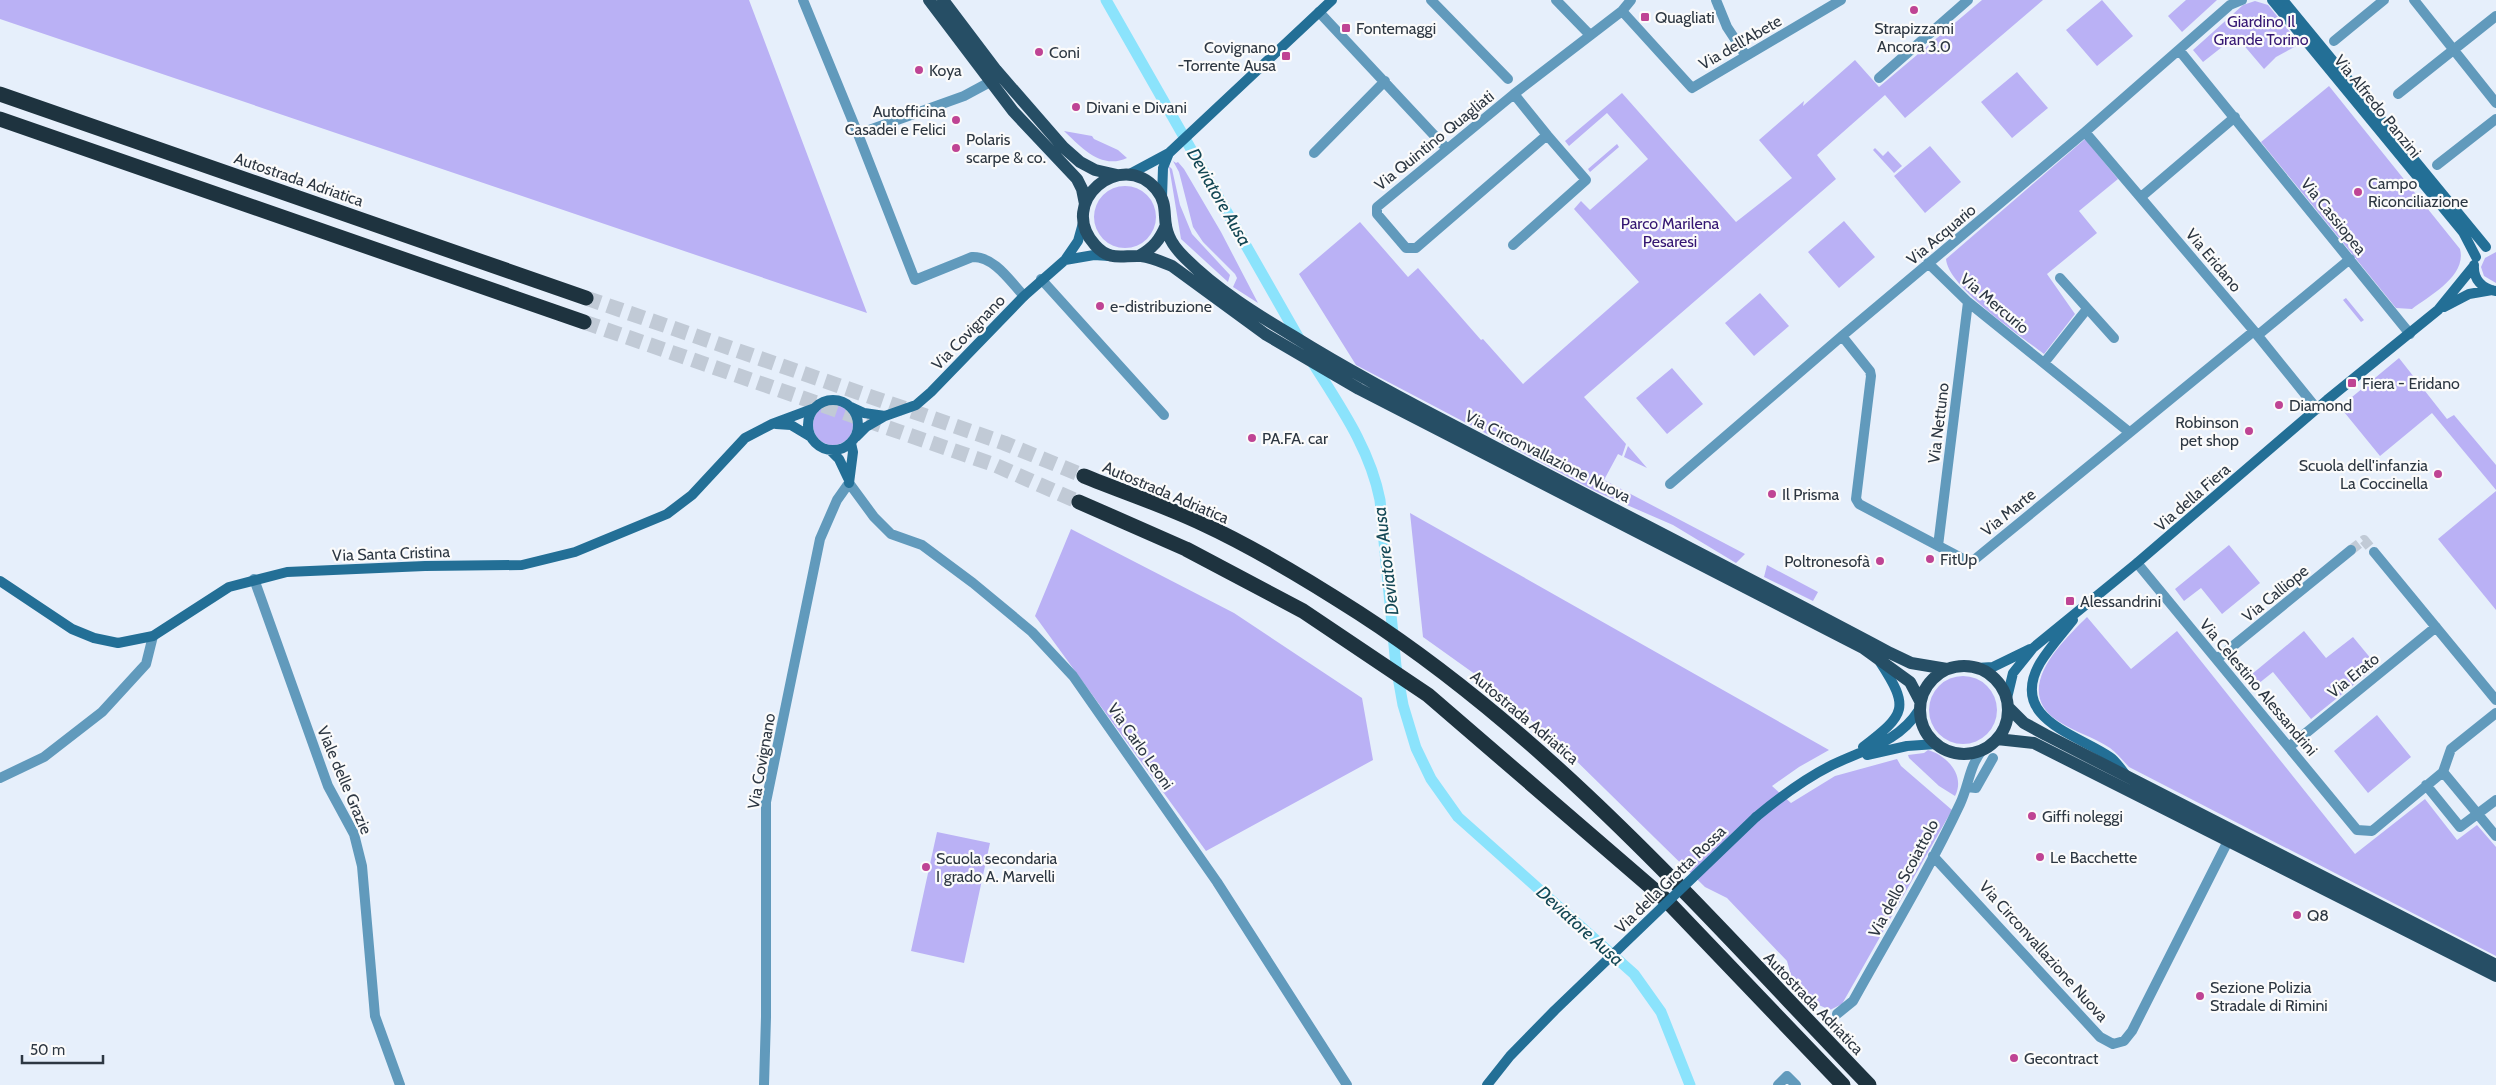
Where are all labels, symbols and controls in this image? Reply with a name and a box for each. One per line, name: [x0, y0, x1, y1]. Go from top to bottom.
marker: Strapizzami Ancora 3.0: [1908, 4, 1920, 16]
place label: Quagliati: [1655, 8, 1715, 27]
marker: Quagliati: [1639, 11, 1651, 23]
street label: Via dell'Abete: [1696, 11, 1785, 74]
park label: Giardino Il Grande Torino: [2213, 12, 2309, 49]
place label: Fontemaggi: [1356, 19, 1436, 38]
place label: Strapizzami Ancora 3.0: [1874, 19, 1954, 56]
marker: Fontemaggi: [1340, 22, 1352, 34]
place label: Covignano -Torrente Ausa: [1177, 38, 1276, 75]
place label: Coni: [1049, 43, 1080, 62]
marker: Coni: [1033, 46, 1045, 58]
marker: Covignano -Torrente Ausa: [1280, 50, 1292, 62]
street label: Via Alfredo Panzini: [2330, 51, 2425, 162]
place label: Koya: [929, 61, 962, 80]
marker: Koya: [913, 64, 925, 76]
street label: Via Quintino Quagliati: [1371, 86, 1498, 194]
place label: Divani e Divani: [1086, 98, 1187, 117]
marker: Divani e Divani: [1070, 101, 1082, 113]
place label: Autofficina Casadei e Felici: [845, 102, 946, 139]
marker: Autofficina Casadei e Felici: [950, 114, 962, 126]
place label: Polaris scarpe & co.: [966, 130, 1046, 167]
marker: Polaris scarpe & co.: [950, 142, 962, 154]
water label: Deviatore Ausa: [1182, 144, 1256, 250]
street label: Autostrada Adriatica: [232, 148, 366, 211]
street label: Via Cassiopea: [2297, 174, 2370, 259]
place label: Campo Riconciliazione: [2368, 174, 2468, 211]
marker: Campo Riconciliazione: [2352, 186, 2364, 198]
street label: Via Acquario: [1903, 200, 1980, 269]
park label: Parco Marilena Pesaresi: [1621, 214, 1720, 251]
street label: Via Eridano: [2182, 225, 2246, 296]
street label: Via Mercurio: [1956, 269, 2033, 338]
street label: Via Covignano: [928, 291, 1009, 374]
place label: e-distribuzione: [1110, 297, 1212, 316]
marker: e-distribuzione: [1094, 300, 1106, 312]
place label: Fiera - Eridano: [2362, 374, 2460, 393]
marker: Fiera - Eridano: [2346, 377, 2358, 389]
street label: Via Nettuno: [1924, 381, 1953, 465]
place label: Diamond: [2289, 396, 2352, 415]
marker: Diamond: [2273, 399, 2285, 411]
street label: Via Circonvallazione Nuova: [1462, 406, 1634, 507]
place label: Robinson pet shop: [2175, 413, 2239, 450]
marker: Robinson pet shop: [2243, 425, 2255, 437]
place label: PA.FA. car: [1262, 429, 1329, 448]
marker: PA.FA. car: [1246, 432, 1258, 444]
place label: Scuola dell'infanzia La Coccinella: [2299, 456, 2428, 493]
street label: Autostrada Adriatica: [1100, 457, 1232, 528]
street label: Via della Fiera: [2151, 459, 2234, 535]
marker: Scuola dell'infanzia La Coccinella: [2432, 468, 2444, 480]
place label: Il Prisma: [1782, 485, 1839, 504]
street label: Via Marte: [1977, 485, 2039, 540]
marker: Il Prisma: [1766, 488, 1778, 500]
water label: Deviatore Ausa: [1368, 505, 1404, 617]
street label: Via Santa Cristina: [332, 542, 451, 565]
place label: FitUp: [1940, 550, 1977, 569]
place label: Poltronesofà: [1784, 552, 1870, 571]
marker: FitUp: [1924, 553, 1936, 565]
marker: Poltronesofà: [1874, 555, 1886, 567]
street label: Via Calliope: [2238, 561, 2312, 626]
place label: Alessandrini: [2080, 592, 2161, 611]
marker: Alessandrini: [2064, 595, 2076, 607]
street label: Via Celestino Alessandrini: [2196, 615, 2321, 760]
street label: Via Erato: [2324, 649, 2383, 702]
street label: Autostrada Adriatica: [1467, 667, 1583, 768]
street label: Via Carlo Leoni: [1104, 699, 1177, 793]
street label: Via Covignano: [744, 711, 779, 811]
street label: Viale delle Grazie: [313, 723, 376, 837]
place label: Giffi noleggi: [2042, 807, 2123, 826]
marker: Giffi noleggi: [2026, 810, 2038, 822]
street label: Via dello Scoiattolo: [1864, 816, 1943, 940]
street label: Via della Grotta Rossa: [1611, 821, 1730, 937]
place label: Le Bacchette: [2050, 848, 2137, 867]
place label: Scuola secondaria I grado A. Marvelli: [936, 849, 1058, 886]
marker: Le Bacchette: [2034, 851, 2046, 863]
marker: Scuola secondaria I grado A. Marvelli: [920, 861, 932, 873]
street label: Via Circonvallazione Nuova: [1975, 877, 2112, 1026]
water label: Deviatore Ausa: [1532, 881, 1628, 971]
place label: Q8: [2307, 906, 2329, 925]
marker: Q8: [2291, 909, 2303, 921]
street label: Autostrada Adriatica: [1760, 948, 1868, 1059]
place label: Sezione Polizia Stradale di Rimini: [2210, 978, 2328, 1015]
marker: Sezione Polizia Stradale di Rimini: [2194, 990, 2206, 1002]
scale bar: [22, 1032, 104, 1064]
text: 50 m: [30, 1041, 65, 1059]
place label: Gecontract: [2024, 1049, 2099, 1068]
marker: Gecontract: [2008, 1052, 2020, 1064]

